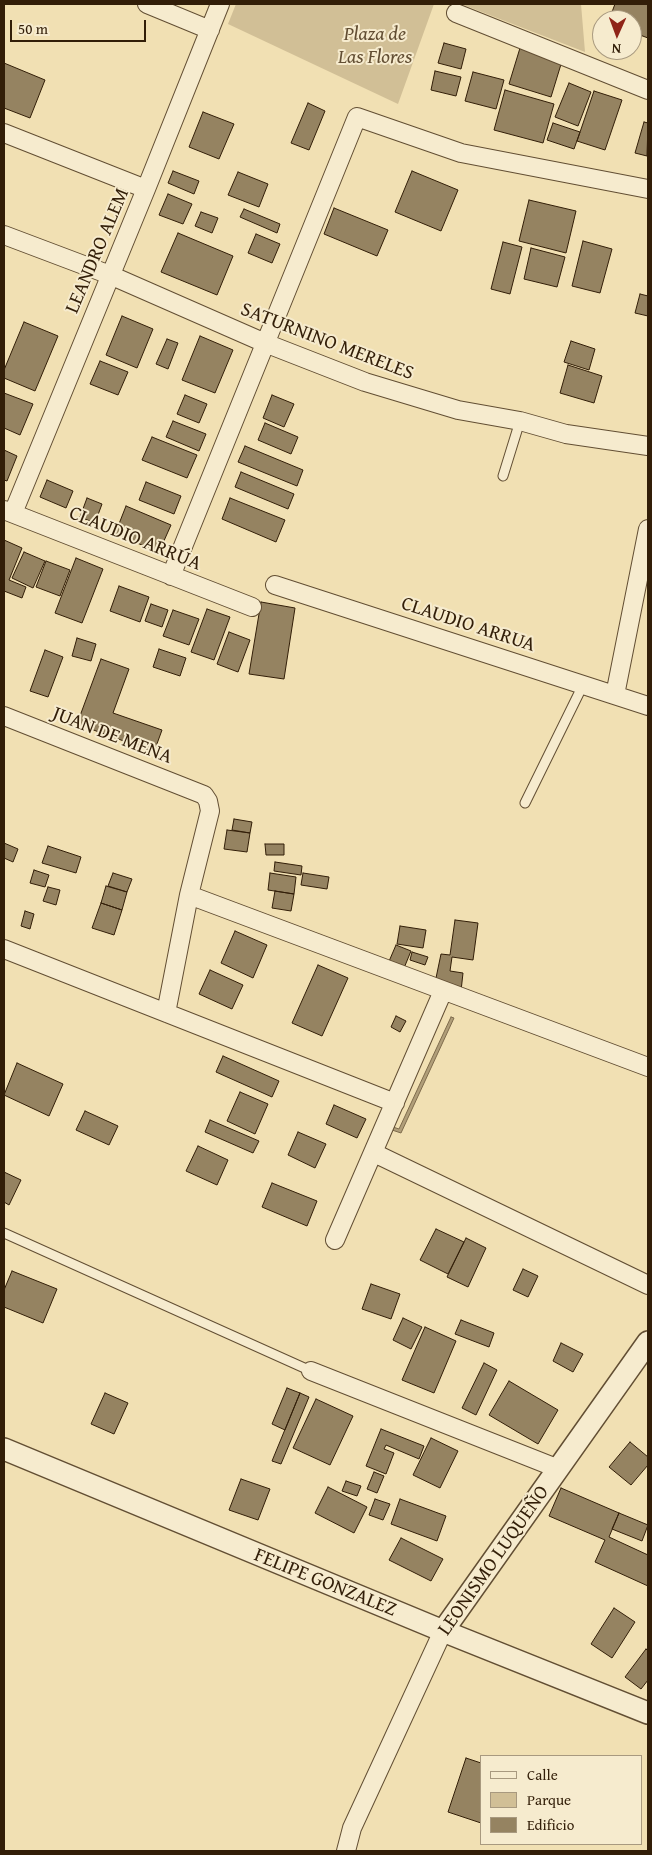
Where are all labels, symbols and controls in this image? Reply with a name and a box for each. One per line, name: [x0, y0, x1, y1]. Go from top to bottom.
scale bar: [12, 10, 149, 42]
north arrow: [592, 10, 642, 60]
text: 50 m: [18, 18, 48, 39]
park label: Plaza de Las Flores: [338, 23, 412, 70]
text: N: [611, 39, 622, 59]
street label: LEANDRO ALEM: [61, 185, 135, 317]
street label: SATURNINO MERELES: [237, 298, 417, 386]
street label: CLAUDIO ARRÚA: [65, 502, 205, 576]
street label: CLAUDIO ARRUA: [398, 592, 538, 658]
street label: JUAN DE MENA: [49, 702, 175, 770]
street label: LEONISMO LUQUEÑO: [433, 1481, 555, 1641]
street label: FELIPE GONZALEZ: [250, 1544, 400, 1622]
legend: [480, 1755, 642, 1845]
text: Calle: [527, 1764, 558, 1785]
text: Parque: [527, 1789, 571, 1810]
text: Edificio: [527, 1814, 574, 1835]

